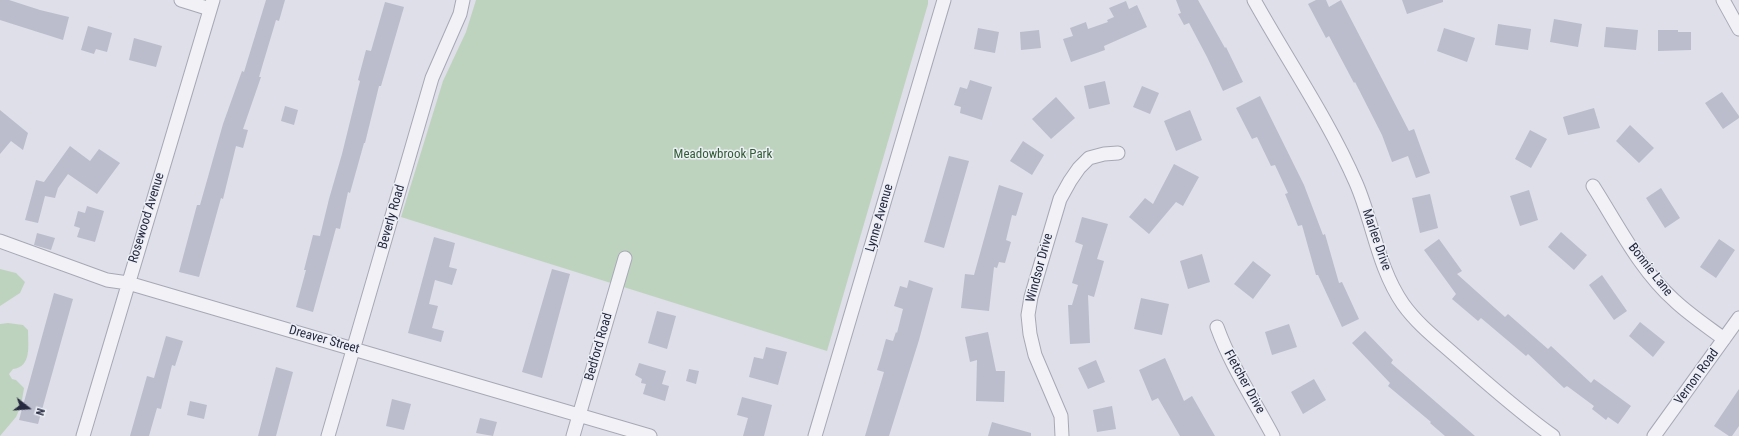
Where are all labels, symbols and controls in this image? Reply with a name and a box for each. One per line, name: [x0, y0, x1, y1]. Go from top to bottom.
park label: Meadowbrook Park: [674, 147, 772, 163]
street label: Rosewood Avenue: [126, 171, 168, 265]
street label: Lynne Avenue: [863, 182, 897, 254]
street label: Beverly Road: [375, 183, 409, 251]
street label: Marlee Drive: [1358, 207, 1394, 273]
street label: Windsor Drive: [1023, 232, 1057, 304]
street label: Bonnie Lane: [1624, 240, 1676, 300]
street label: Bedford Road: [582, 311, 616, 383]
street label: Dreaver Street: [287, 323, 361, 357]
street label: Vernon Road: [1672, 346, 1722, 408]
street label: Fletcher Drive: [1220, 347, 1268, 417]
north arrow: [8, 388, 48, 428]
text: N: [33, 407, 47, 417]

